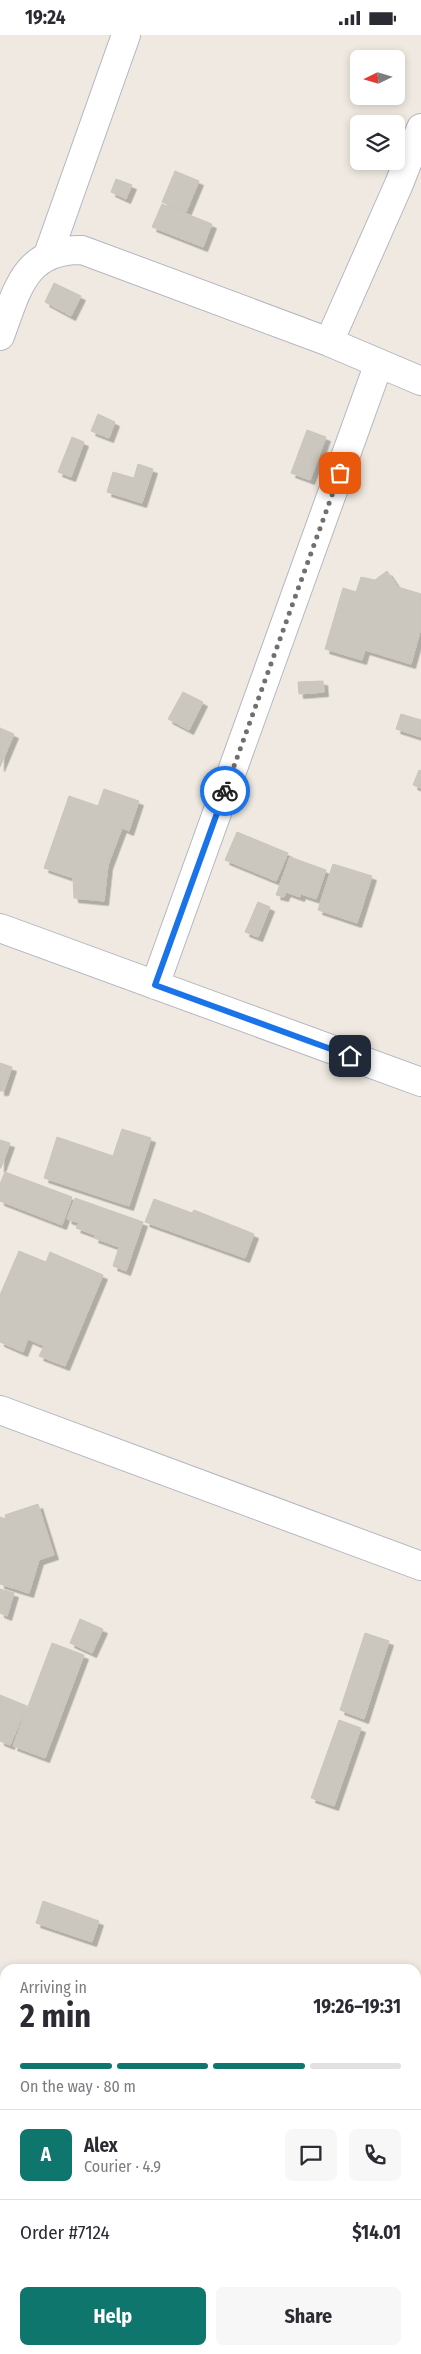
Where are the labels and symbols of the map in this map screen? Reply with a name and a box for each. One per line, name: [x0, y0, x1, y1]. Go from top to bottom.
north arrow: [350, 50, 405, 105]
pin: [319, 452, 361, 494]
courier: [200, 766, 250, 816]
pin: [329, 1035, 371, 1077]

